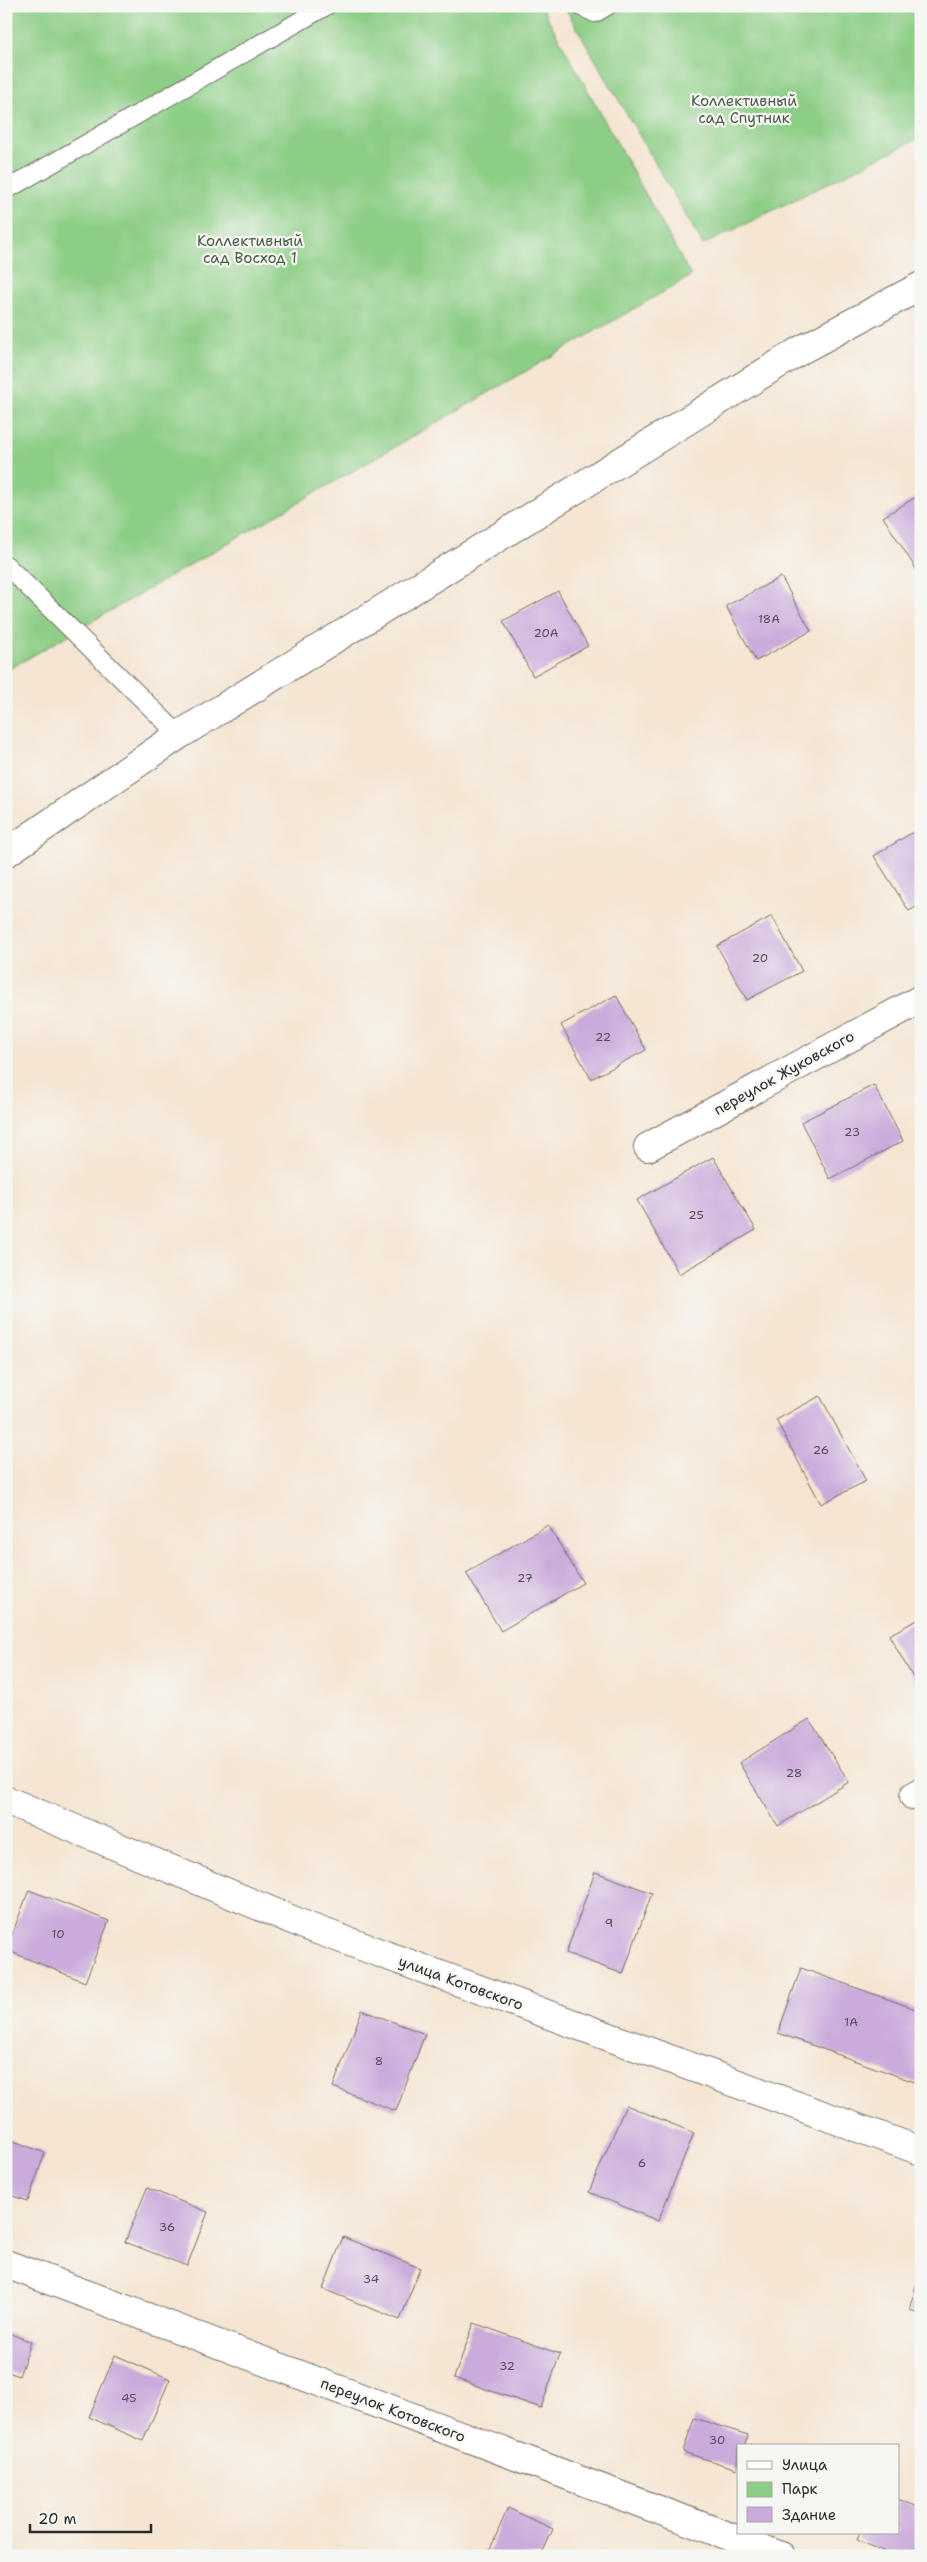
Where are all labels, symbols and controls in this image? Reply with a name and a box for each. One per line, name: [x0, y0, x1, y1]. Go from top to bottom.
park label: Коллективный сад Спутник: [691, 91, 797, 128]
park label: Коллективный сад Восход 1: [197, 231, 303, 268]
house number: 18А: [758, 611, 780, 627]
house number: 20А: [533, 625, 559, 641]
house number: 20: [752, 950, 768, 966]
street label: переулок Жуковского: [710, 1026, 858, 1120]
house number: 22: [595, 1029, 611, 1045]
house number: 23: [844, 1124, 860, 1140]
house number: 25: [688, 1207, 704, 1223]
house number: 26: [813, 1442, 829, 1458]
house number: 27: [517, 1570, 533, 1586]
house number: 28: [786, 1765, 802, 1781]
house number: 9: [605, 1915, 613, 1931]
house number: 10: [51, 1926, 65, 1942]
street label: улица Котовского: [396, 1951, 526, 2015]
house number: 1А: [844, 2014, 858, 2030]
house number: 8: [375, 2053, 383, 2069]
house number: 6: [638, 2155, 646, 2171]
house number: 36: [159, 2219, 175, 2235]
house number: 34: [363, 2271, 379, 2287]
house number: 32: [499, 2358, 515, 2374]
street label: переулок Котовского: [318, 2373, 468, 2447]
house number: 45: [121, 2390, 137, 2406]
house number: 30: [709, 2432, 725, 2448]
legend: [737, 2444, 900, 2534]
text: Улица: [782, 2455, 828, 2475]
text: Парк: [782, 2479, 818, 2499]
scale bar: [30, 2502, 151, 2534]
text: Здание: [782, 2505, 836, 2525]
text: 20 m: [38, 2509, 77, 2529]

